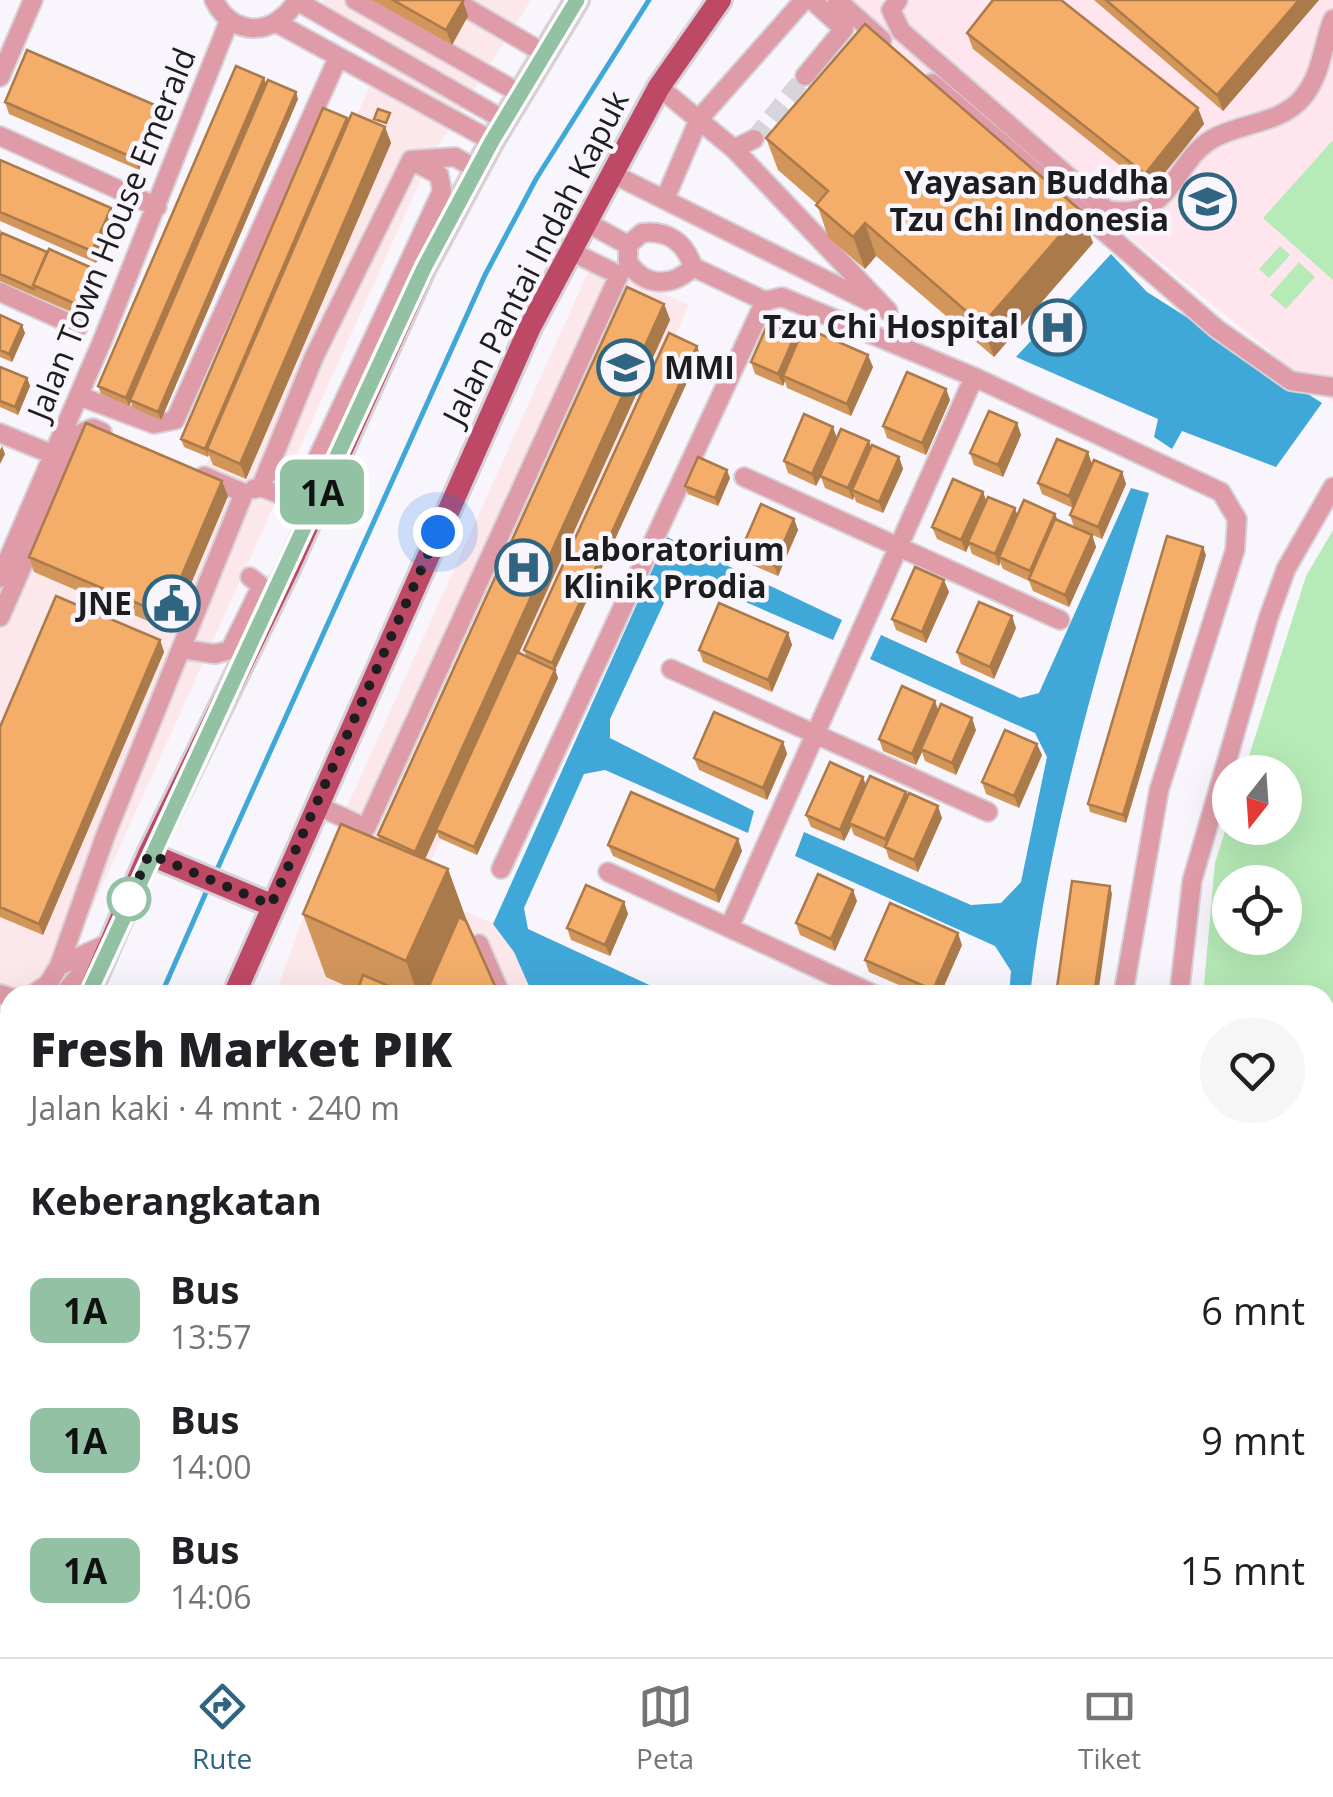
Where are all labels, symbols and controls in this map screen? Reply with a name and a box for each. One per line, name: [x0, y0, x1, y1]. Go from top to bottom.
street label: Jalan Town House Emerald: [15, 41, 205, 429]
street label: Jalan Pantai Indah Kapuk: [430, 83, 638, 434]
place label: Yayasan Buddha Tzu Chi Indonesia: [889, 160, 1169, 240]
school or university icon: Yayasan Buddha Tzu Chi Indonesia: [1178, 171, 1238, 231]
hospital icon: Tzu Chi Hospital: [1028, 297, 1088, 357]
place label: Tzu Chi Hospital: [763, 304, 1019, 347]
school or university icon: MMI: [595, 338, 655, 398]
place label: MMI: [664, 345, 735, 388]
line badge: 1A: [277, 460, 367, 524]
text: 1A: [300, 469, 344, 516]
your location: [413, 507, 463, 557]
place label: Laboratorium Klinik Prodia: [563, 527, 785, 607]
hospital icon: Laboratorium Klinik Prodia: [494, 538, 554, 598]
public building icon: JNE: [141, 574, 201, 634]
place label: JNE: [74, 581, 132, 624]
north arrow: [1212, 755, 1302, 845]
map controls: [1212, 755, 1302, 955]
button: locate: [1212, 865, 1302, 955]
unlabelled marker: [108, 878, 150, 920]
text: Fresh Market PIK: [30, 1016, 452, 1081]
button: heart: [1200, 1018, 1305, 1123]
text: Jalan kaki · 4 mnt · 240 m: [30, 1086, 400, 1129]
text: Keberangkatan: [30, 1174, 322, 1226]
text: Bus: [170, 1263, 239, 1315]
text: 6 mnt: [1201, 1284, 1305, 1336]
text: 1A: [63, 1287, 107, 1334]
text: 13:57: [170, 1315, 252, 1358]
text: Bus: [170, 1393, 239, 1445]
text: 9 mnt: [1201, 1414, 1305, 1466]
text: 1A: [63, 1417, 107, 1464]
text: 14:00: [170, 1445, 252, 1488]
text: Bus: [170, 1523, 239, 1575]
text: 15 mnt: [1180, 1544, 1305, 1596]
text: 1A: [63, 1547, 107, 1594]
text: 14:06: [170, 1575, 252, 1618]
tab: Rute: [192, 1679, 252, 1777]
tab: Peta: [636, 1679, 694, 1777]
tab: Tiket: [1078, 1679, 1141, 1777]

